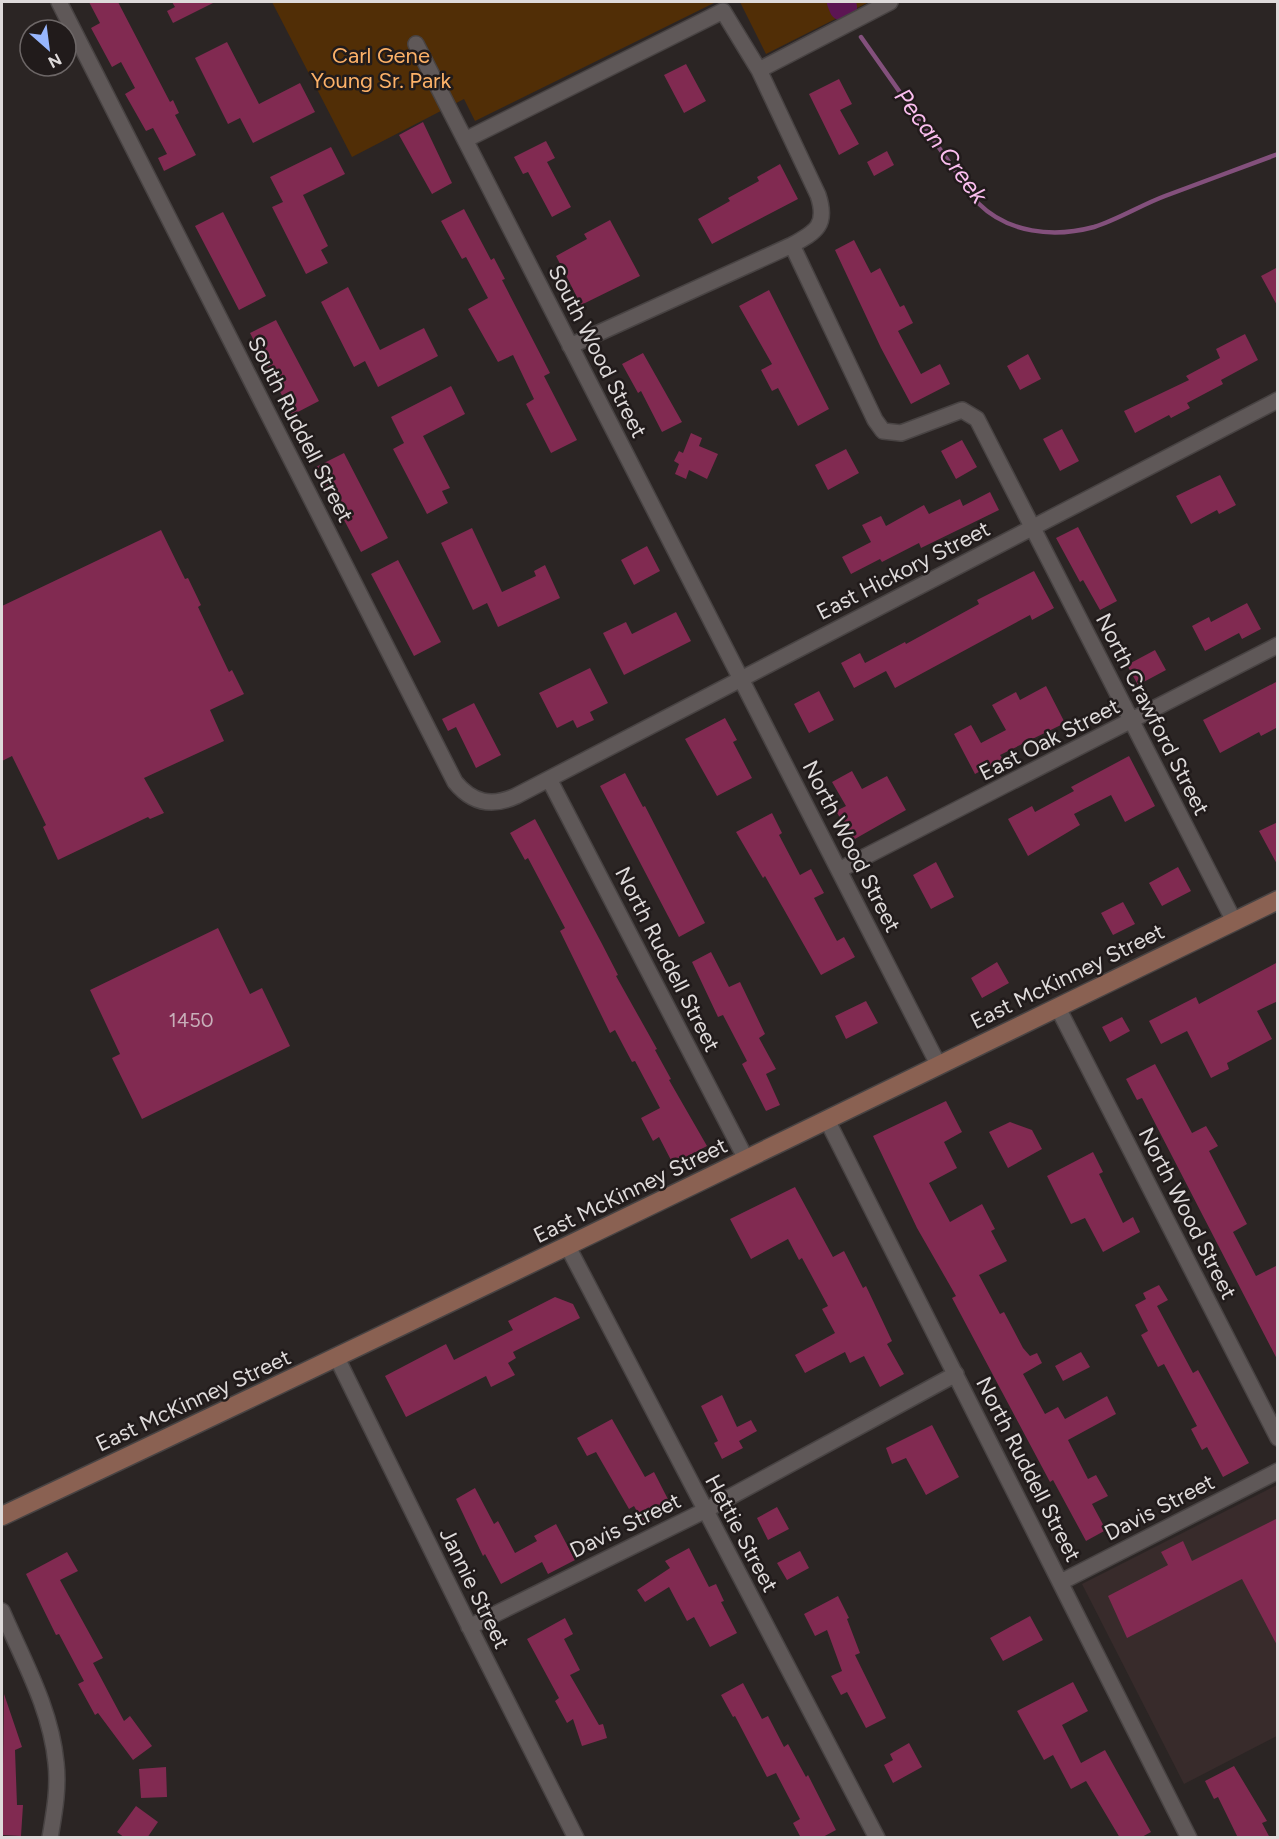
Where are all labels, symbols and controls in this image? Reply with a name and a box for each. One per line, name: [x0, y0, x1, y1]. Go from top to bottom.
north arrow: [18, 18, 78, 78]
park label: Carl Gene Young Sr. Park: [311, 42, 452, 94]
text: N: [45, 50, 65, 72]
water label: Pecan Creek: [889, 82, 995, 210]
street label: South Wood Street: [542, 260, 653, 442]
street label: South Ruddell Street: [242, 332, 359, 527]
street label: East Hickory Street: [812, 515, 994, 626]
street label: North Crawford Street: [1090, 609, 1215, 820]
street label: East Oak Street: [974, 692, 1124, 786]
street label: North Wood Street: [797, 756, 906, 937]
street label: North Ruddell Street: [609, 862, 726, 1056]
street label: East McKinney Street: [966, 918, 1168, 1035]
house number: 1450: [169, 1008, 214, 1032]
street label: North Wood Street: [1133, 1123, 1242, 1304]
street label: East McKinney Street: [529, 1132, 731, 1249]
street label: East McKinney Street: [91, 1343, 295, 1458]
street label: North Ruddell Street: [970, 1372, 1087, 1566]
street label: Davis Street: [1100, 1468, 1219, 1547]
street label: Hettie Street: [699, 1470, 784, 1597]
street label: Davis Street: [565, 1487, 685, 1564]
street label: Jannie Street: [434, 1523, 515, 1653]

